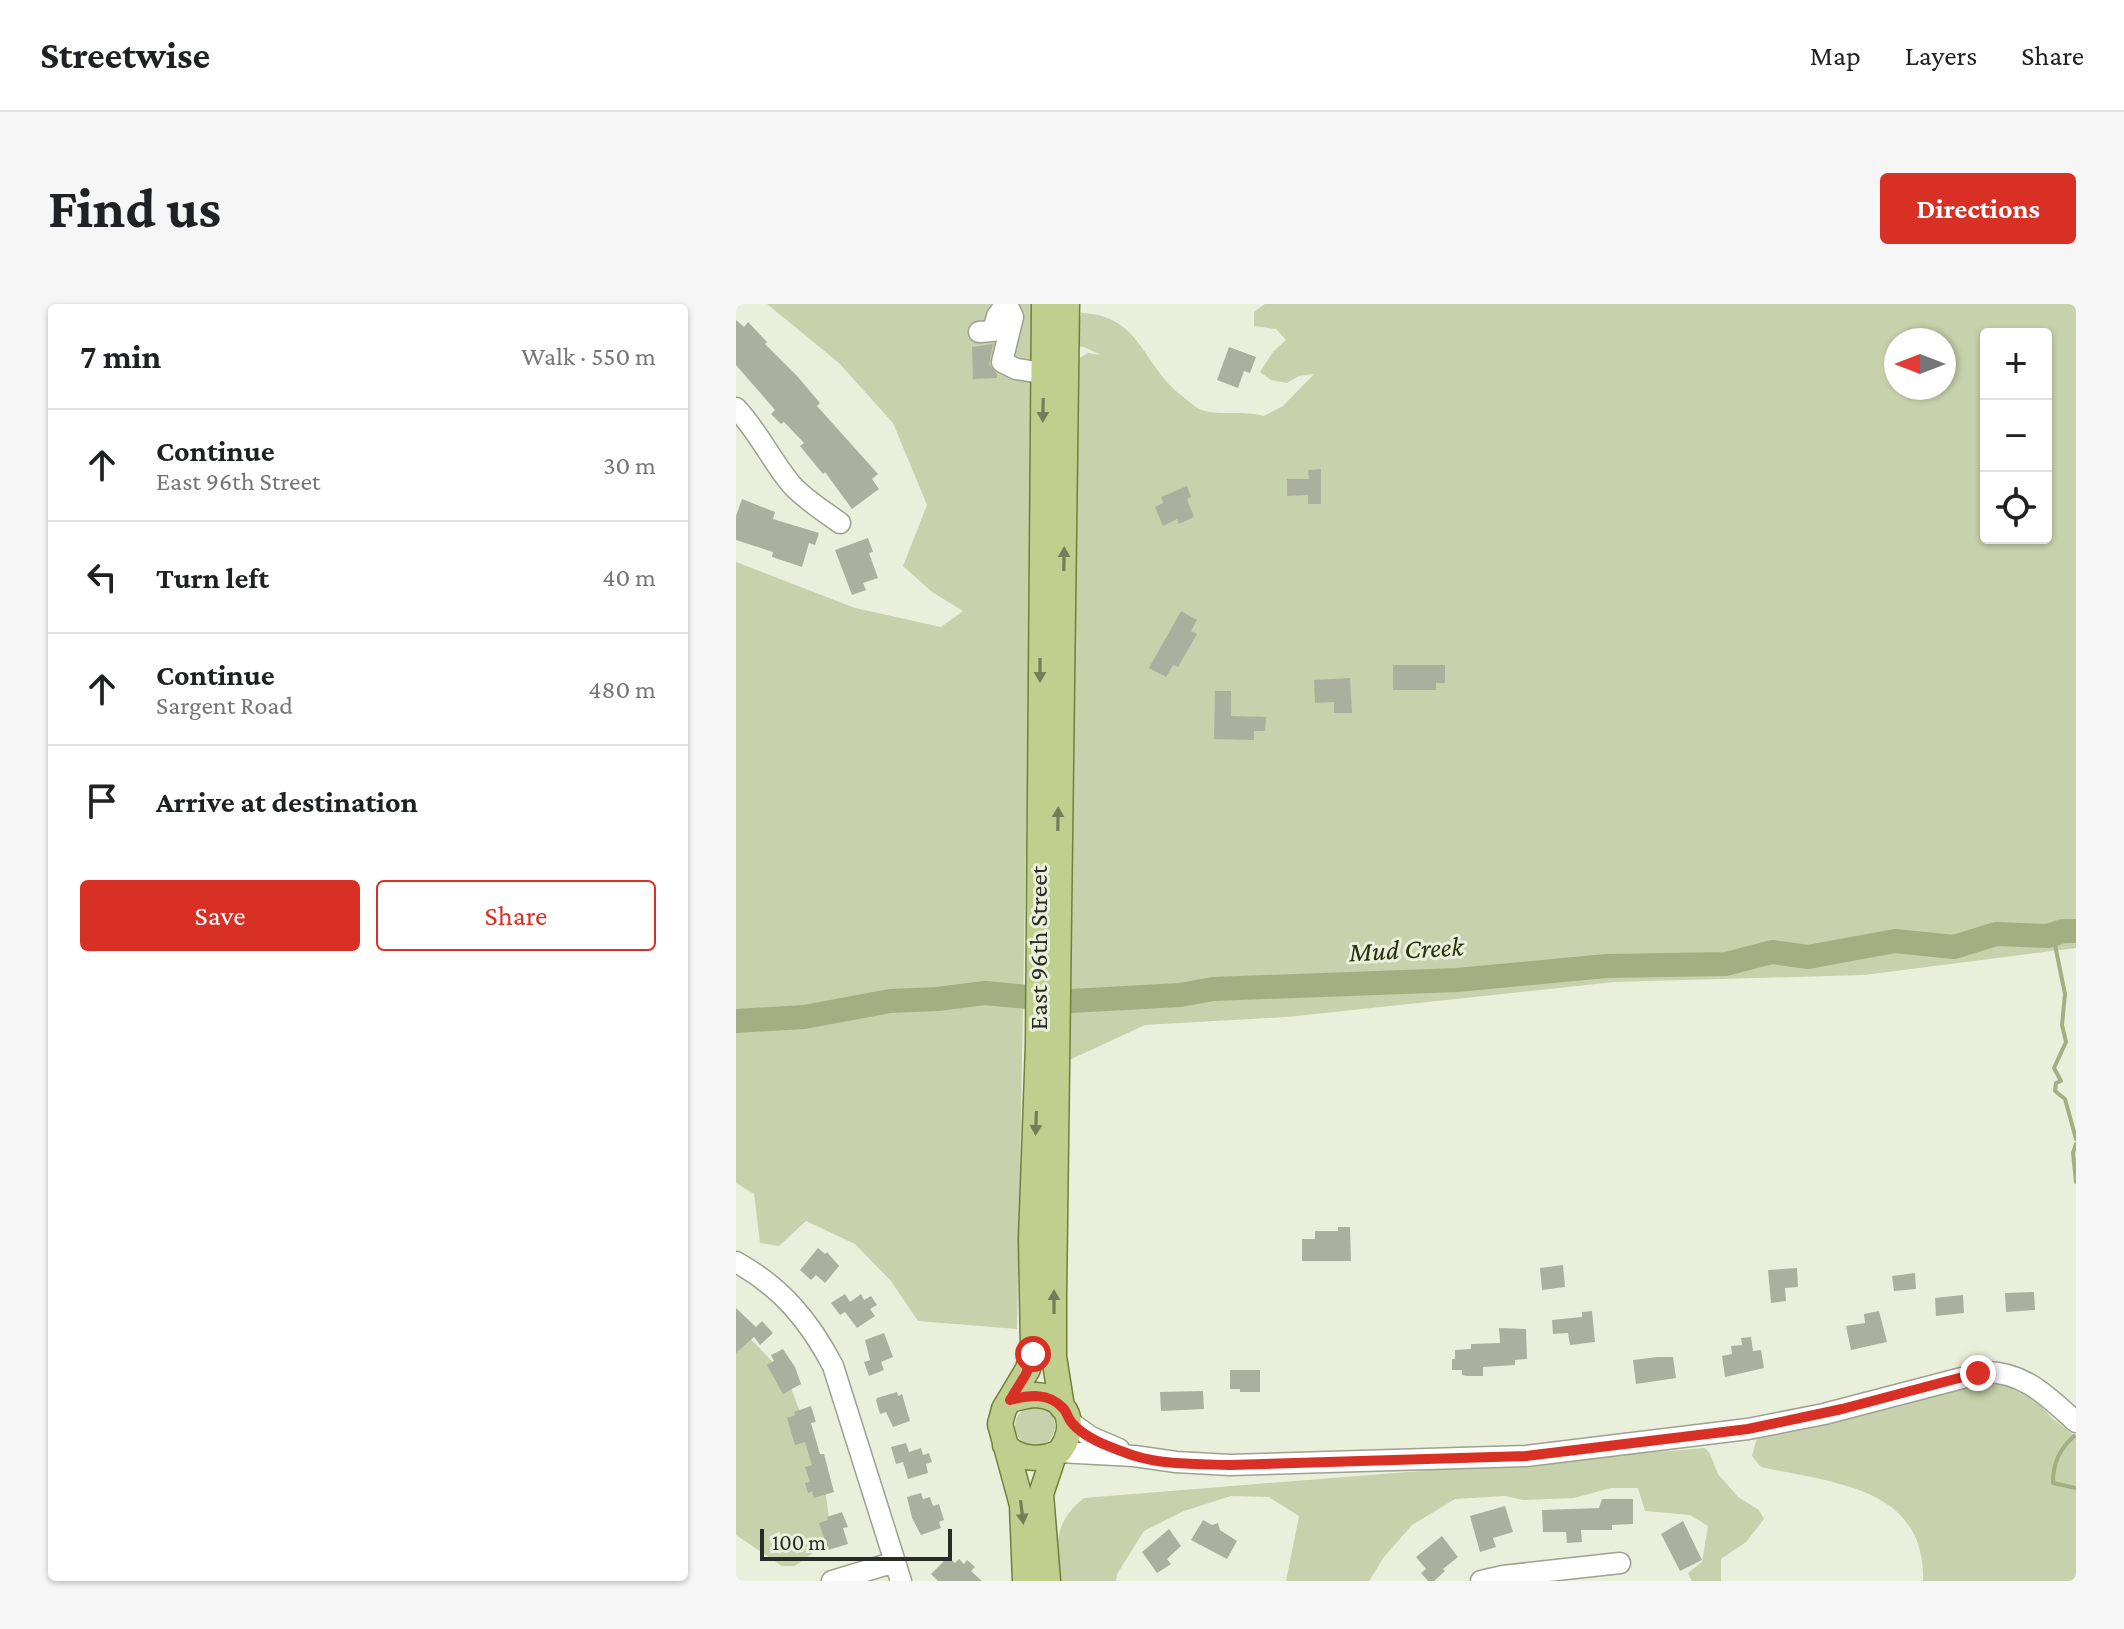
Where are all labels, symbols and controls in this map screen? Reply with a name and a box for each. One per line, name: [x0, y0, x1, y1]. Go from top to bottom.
text: Streetwise: [40, 34, 210, 76]
text: Map: [1810, 40, 1861, 71]
text: Layers: [1905, 40, 1977, 71]
text: Share: [2021, 40, 2084, 71]
button: Directions: [1880, 173, 2076, 244]
text: Find us: [48, 177, 221, 239]
north arrow: [1884, 328, 1956, 400]
map controls: [1980, 328, 2052, 544]
button: +: [1980, 328, 2052, 400]
text: 7 min: [80, 338, 161, 375]
text: Walk · 550 m: [521, 342, 656, 371]
one-way arrow: [1037, 398, 1049, 423]
button: −: [1980, 400, 2052, 472]
text: Continue: [156, 434, 275, 467]
icon: ahead: [80, 443, 124, 487]
text: 30 m: [603, 451, 656, 480]
text: East 96th Street: [156, 467, 320, 496]
button: locate: [1980, 472, 2052, 544]
one-way arrow: [1057, 546, 1070, 571]
icon: left: [80, 555, 124, 599]
text: Turn left: [156, 561, 269, 594]
text: 40 m: [602, 563, 656, 592]
text: Continue: [156, 658, 275, 691]
one-way arrow: [1034, 658, 1046, 683]
icon: ahead: [80, 667, 124, 711]
text: 480 m: [588, 675, 656, 704]
text: Sargent Road: [156, 691, 293, 720]
icon: arrive: [80, 779, 124, 823]
text: Arrive at destination: [156, 785, 418, 818]
one-way arrow: [1052, 806, 1065, 831]
street label: East 96th Street: [1024, 865, 1053, 1030]
button: Save: [80, 880, 360, 951]
button: Share: [376, 880, 656, 951]
water label: Mud Creek: [1347, 930, 1466, 968]
one-way arrow: [1029, 1111, 1042, 1136]
one-way arrow: [1048, 1289, 1060, 1314]
route start: [1015, 1336, 1051, 1372]
route end: [1960, 1355, 1996, 1391]
one-way arrow: [1016, 1500, 1029, 1525]
scale bar: [760, 1525, 952, 1561]
text: 100 m: [772, 1530, 826, 1555]

